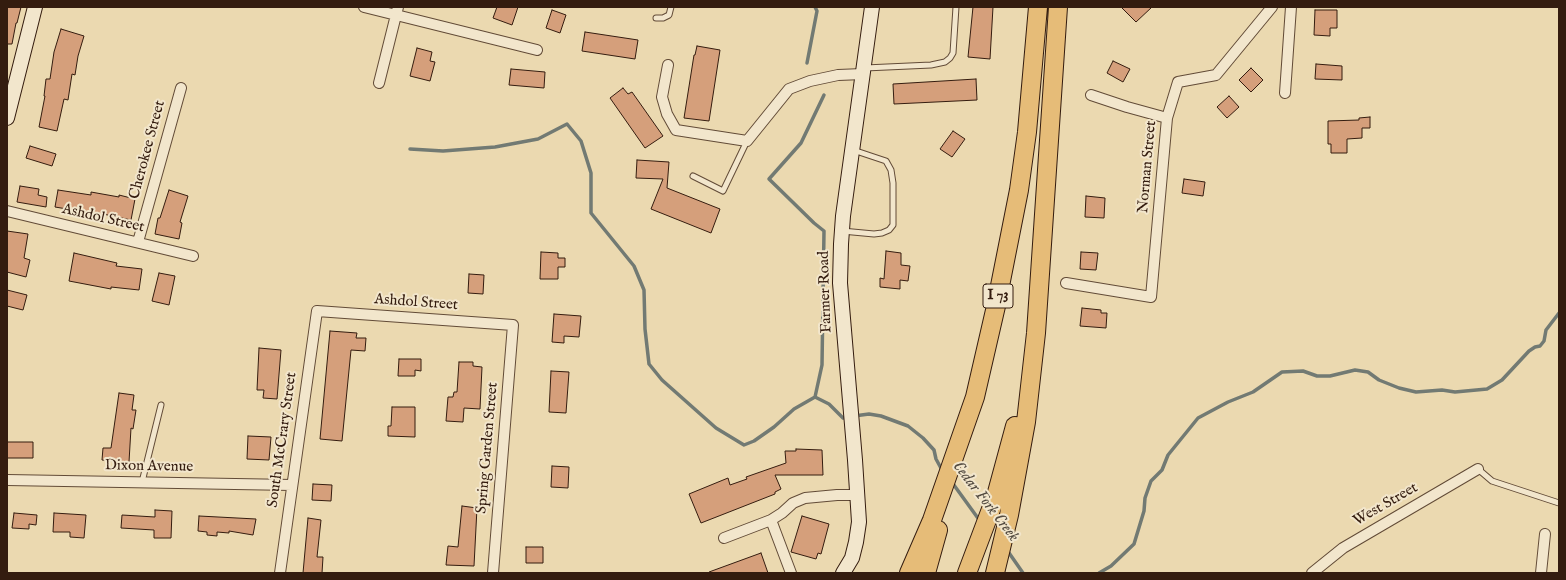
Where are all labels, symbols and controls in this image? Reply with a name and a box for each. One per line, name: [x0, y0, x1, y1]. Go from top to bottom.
street label: Cherokee Street: [126, 99, 170, 201]
street label: Norman Street: [1135, 120, 1161, 214]
street label: Ashdol Street: [60, 201, 146, 237]
street label: Farmer Road: [816, 251, 836, 333]
road number: I 73: [983, 284, 1013, 308]
street label: Ashdol Street: [373, 291, 459, 315]
street label: South McCrary Street: [265, 371, 301, 509]
street label: Spring Garden Street: [473, 381, 503, 515]
street label: Dixon Avenue: [105, 457, 193, 477]
water label: Cedar Fork Creek: [948, 458, 1022, 546]
street label: West Street: [1351, 479, 1421, 531]

